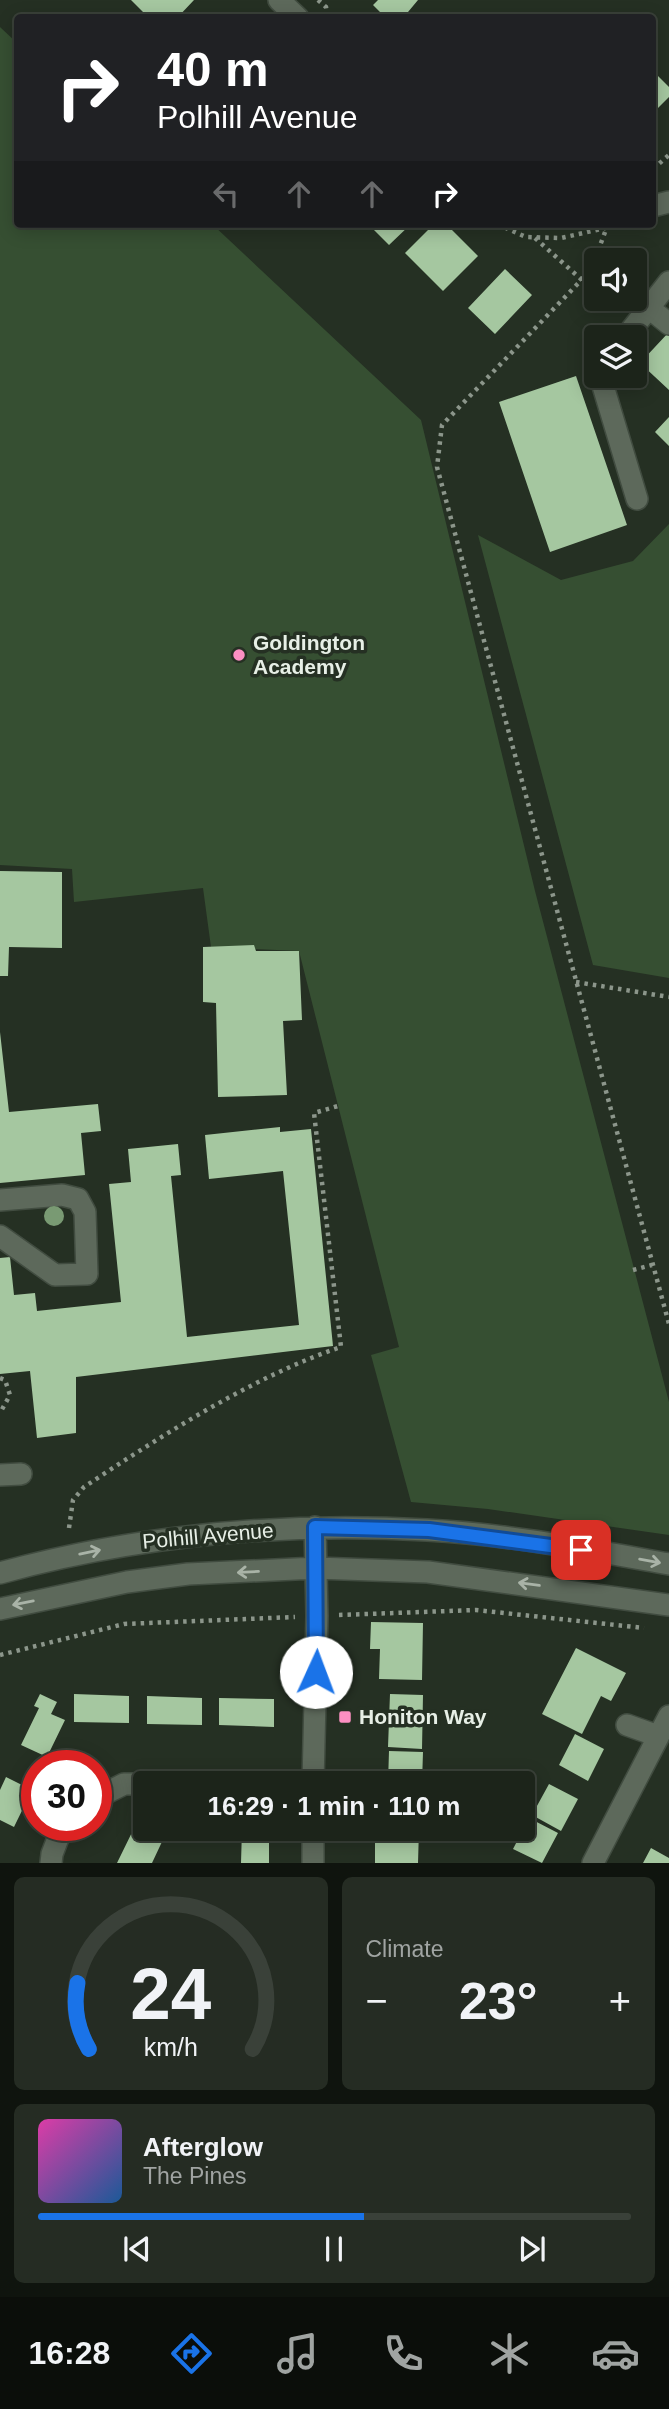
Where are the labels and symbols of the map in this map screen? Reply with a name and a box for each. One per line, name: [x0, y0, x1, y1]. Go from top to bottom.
place label: Goldington Academy: [253, 631, 365, 678]
marker: Goldington Academy: [231, 647, 247, 663]
street label: Polhill Avenue: [141, 1518, 274, 1553]
pin: [551, 1520, 611, 1580]
one-way arrow: [78, 1544, 101, 1558]
one-way arrow: [638, 1555, 661, 1568]
one-way arrow: [237, 1565, 260, 1578]
one-way arrow: [518, 1577, 541, 1590]
one-way arrow: [12, 1597, 35, 1611]
position arrow: [279, 1635, 353, 1709]
place label: Honiton Way: [359, 1705, 487, 1728]
marker: Honiton Way: [337, 1709, 353, 1725]
speed limit sign: 30: [21, 1750, 112, 1841]

